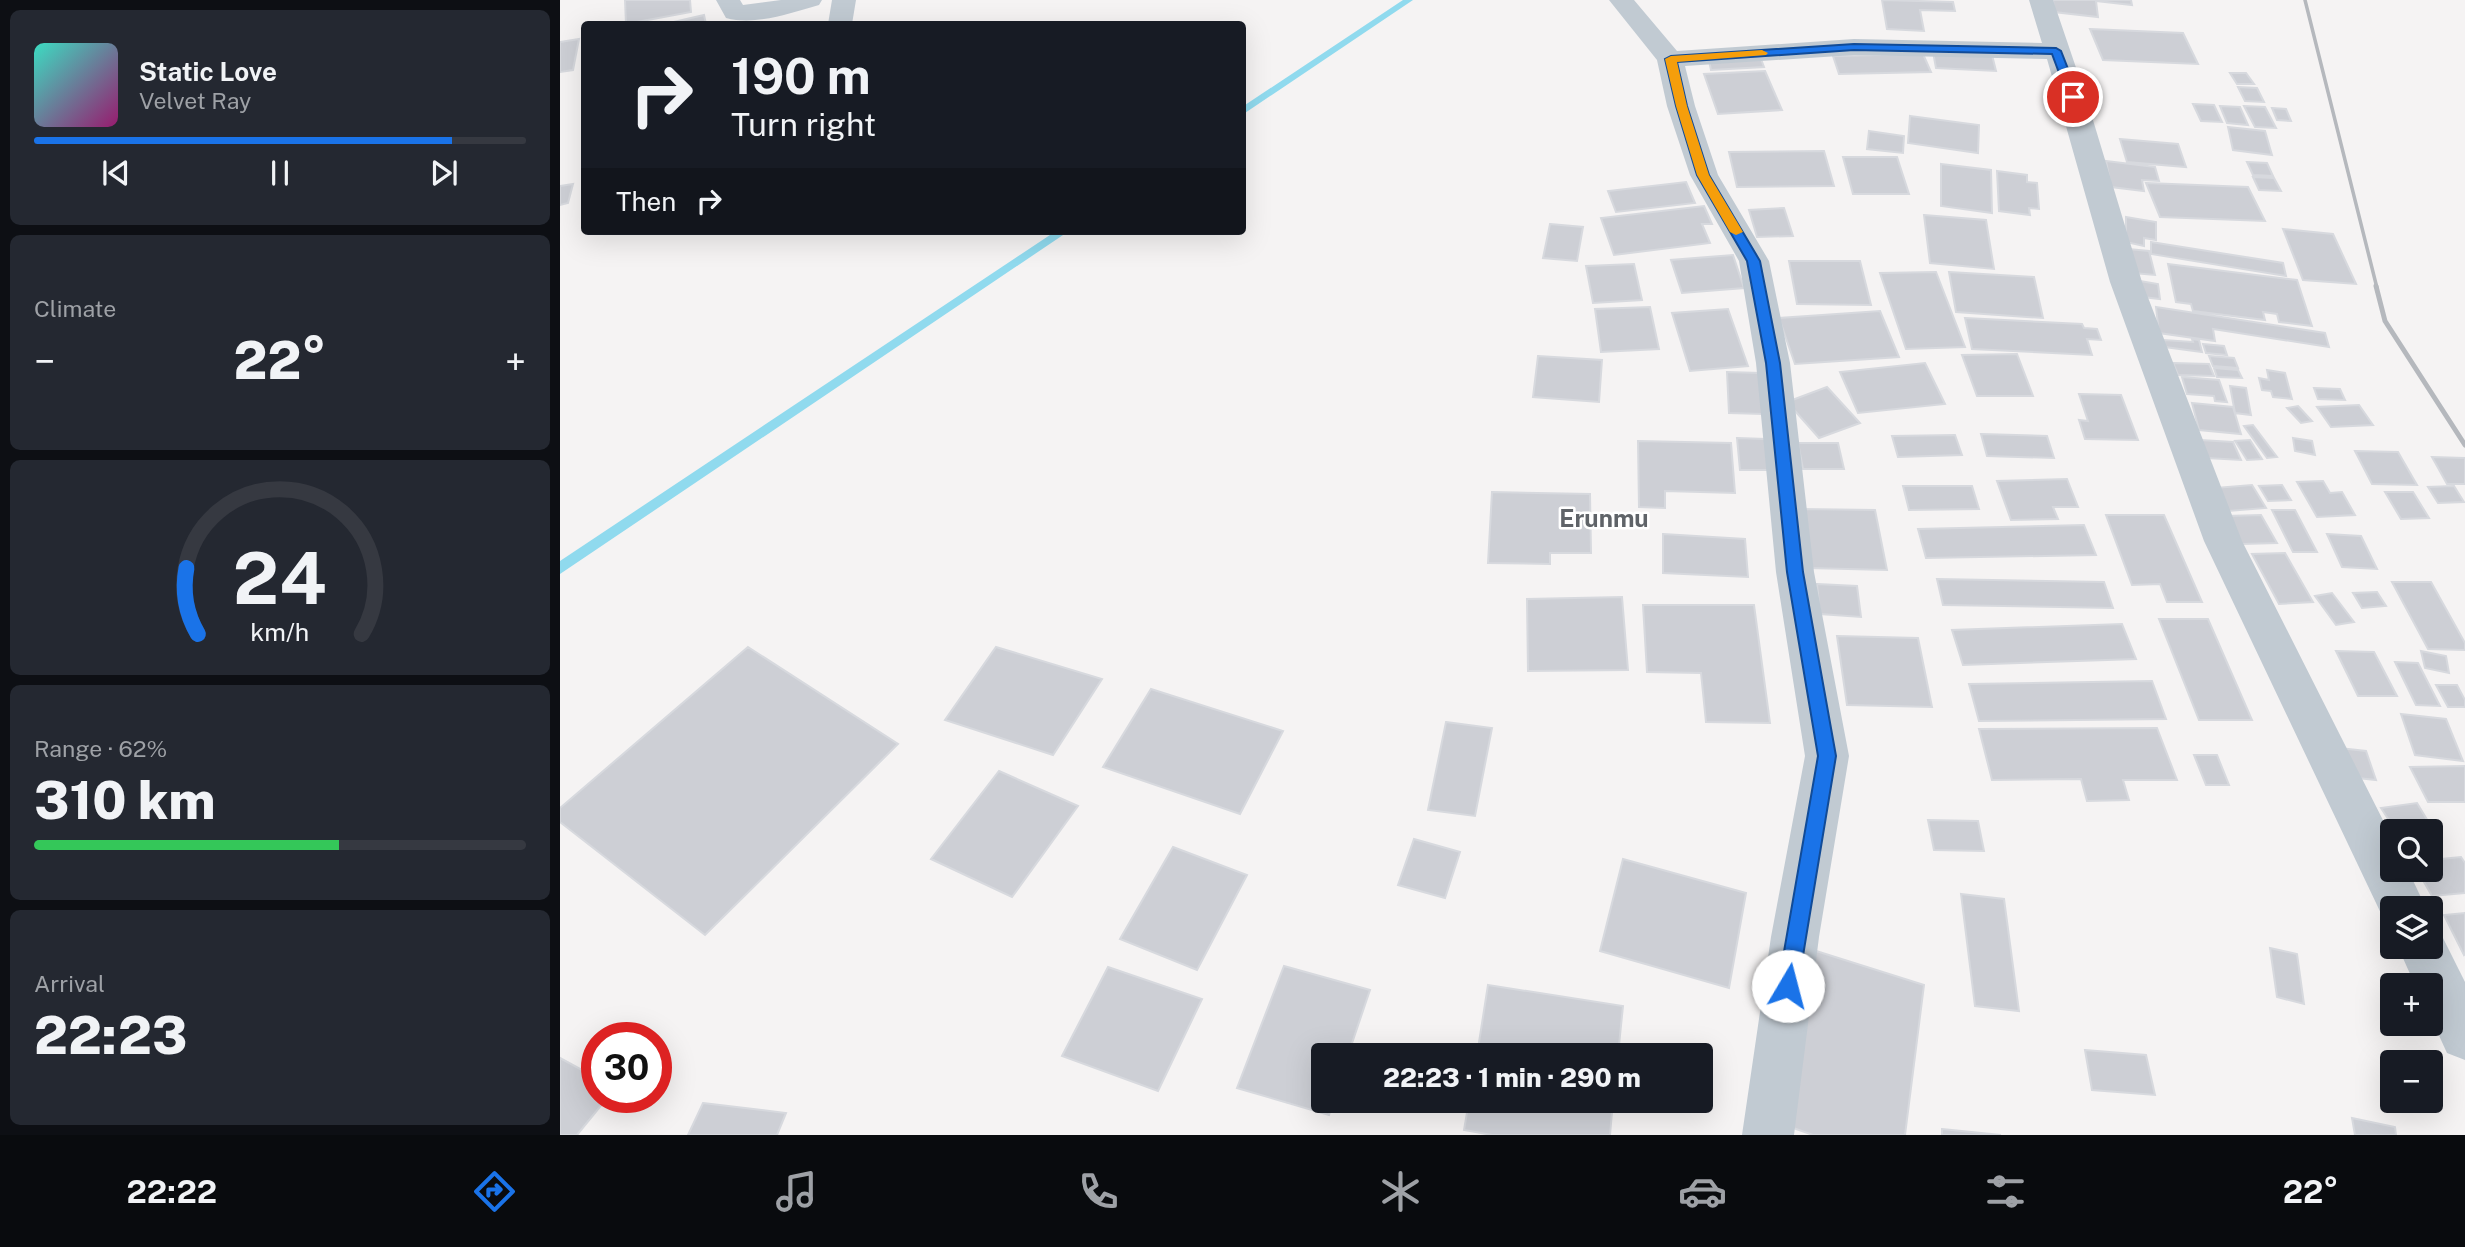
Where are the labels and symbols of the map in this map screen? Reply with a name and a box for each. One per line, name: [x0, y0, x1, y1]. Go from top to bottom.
pin: [2043, 67, 2103, 127]
district label: Erunmu: [1559, 504, 1649, 532]
position arrow: [1751, 949, 1825, 1023]
speed limit sign: 30: [581, 1022, 672, 1113]

